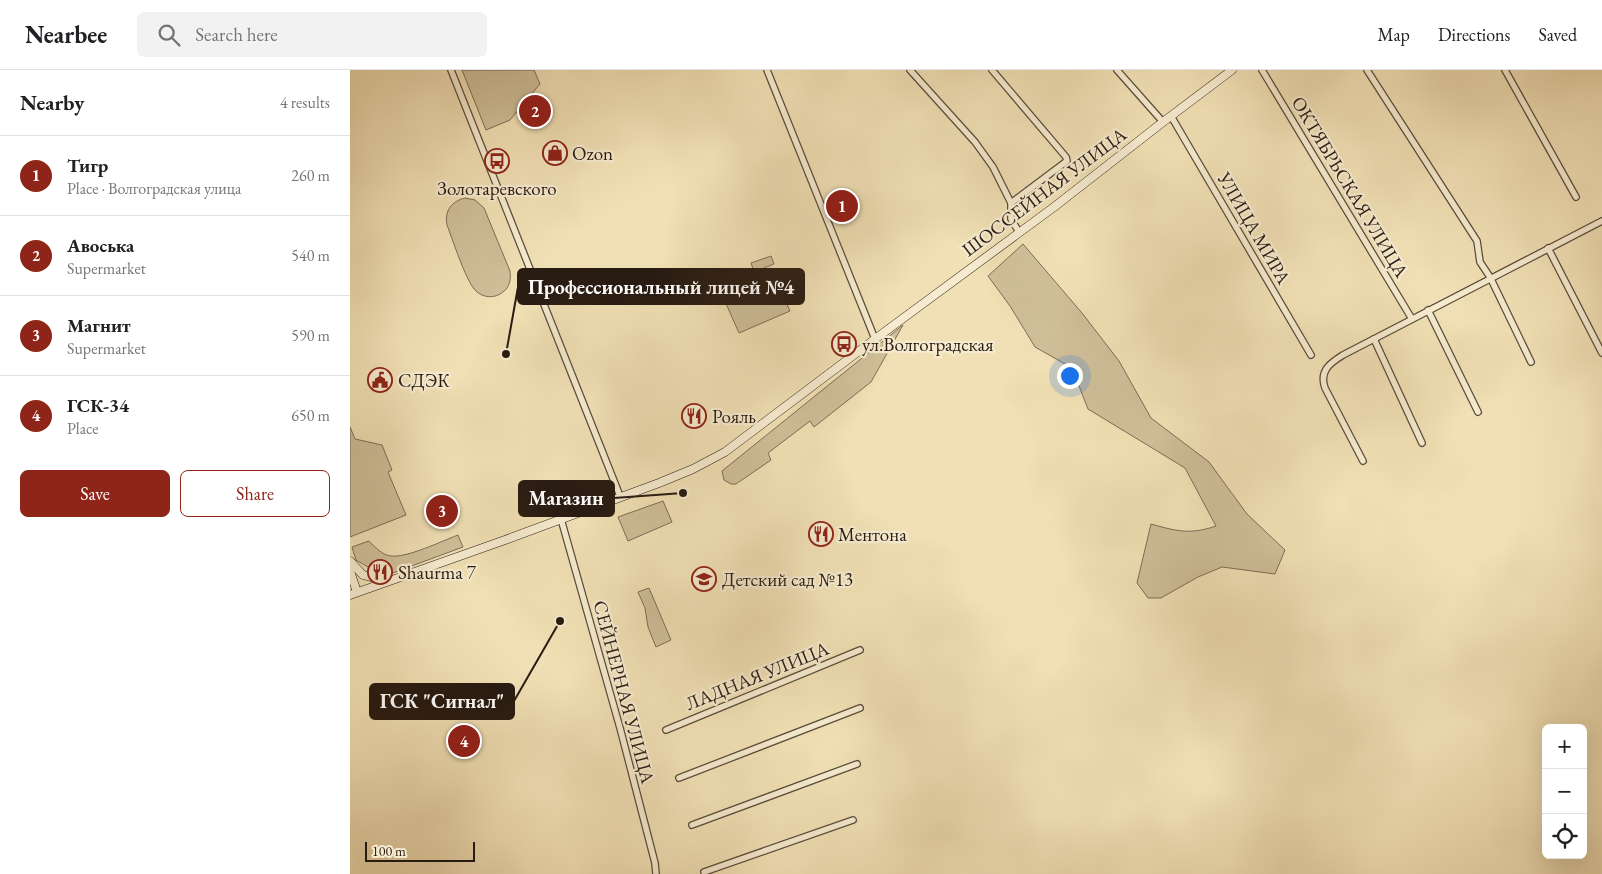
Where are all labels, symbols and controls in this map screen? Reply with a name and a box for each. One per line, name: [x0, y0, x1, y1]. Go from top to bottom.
search box: [137, 12, 487, 57]
text: Nearbee: [25, 19, 107, 50]
icon: search: [155, 21, 183, 49]
text: Search here: [195, 22, 278, 47]
text: Map: [1378, 23, 1410, 46]
text: Directions: [1438, 23, 1510, 46]
text: Saved: [1538, 23, 1577, 46]
text: Nearby: [20, 89, 84, 116]
text: 4 results: [280, 92, 330, 113]
pin: 2: [519, 92, 551, 130]
street label: ОКТЯБРЬСКАЯ УЛИЦА: [1286, 92, 1414, 283]
street label: ШОССЕЙНАЯ УЛИЦА: [957, 121, 1132, 262]
shop icon: Ozon: [542, 140, 568, 166]
place label: Ozon: [572, 141, 613, 166]
bus stop icon: Золотаревского: [484, 148, 510, 174]
text: Тигр: [67, 153, 108, 178]
text: 1: [32, 165, 40, 186]
text: 260 m: [291, 165, 330, 186]
street label: УЛИЦА МИРА: [1211, 167, 1297, 289]
place label: Золотаревского: [437, 176, 557, 201]
text: Place · Волгоградская улица: [67, 178, 241, 199]
pin: 1: [826, 187, 858, 225]
text: Авоська: [67, 233, 134, 258]
text: 2: [32, 245, 40, 266]
text: 540 m: [291, 245, 330, 266]
text: Supermarket: [67, 258, 146, 279]
callout: Профессиональный лицей №4: [518, 269, 804, 304]
text: Профессиональный лицей №4: [528, 274, 795, 300]
text: Магнит: [67, 313, 131, 338]
text: 3: [32, 325, 40, 346]
text: 590 m: [291, 325, 330, 346]
bus stop icon: ул.Волгоградская: [831, 331, 857, 357]
place label: ул.Волгоградская: [862, 332, 994, 357]
text: Supermarket: [67, 338, 146, 359]
your location: [1057, 363, 1083, 389]
public building icon: СДЭК: [367, 367, 393, 393]
place label: СДЭК: [398, 368, 450, 393]
text: ГСК-34: [67, 393, 129, 418]
restaurant icon: Рояль: [681, 403, 707, 429]
place label: Рояль: [712, 404, 756, 429]
text: 4: [32, 405, 40, 426]
text: 650 m: [291, 405, 330, 426]
text: Place: [67, 418, 99, 439]
button: Save: [20, 470, 170, 517]
button: Share: [180, 470, 330, 517]
callout: Магазин: [519, 481, 614, 516]
text: Магазин: [528, 485, 604, 511]
pin: 3: [426, 492, 458, 530]
restaurant icon: Ментона: [808, 521, 834, 547]
place label: Ментона: [838, 522, 907, 547]
restaurant icon: Shaurma 7: [367, 559, 393, 585]
place label: Shaurma 7: [398, 560, 477, 585]
school or university icon: Детский сад №13: [691, 566, 717, 592]
place label: Детский сад №13: [722, 567, 853, 592]
street label: СЕЙНЕРНАЯ УЛИЦА: [588, 598, 661, 787]
street label: ЛАДНАЯ УЛИЦА: [682, 636, 833, 716]
callout: ГСК "Сигнал": [370, 684, 514, 719]
text: ГСК "Сигнал": [380, 688, 504, 714]
pin: 4: [448, 722, 480, 760]
map controls: [1542, 724, 1587, 859]
button: +: [1542, 724, 1587, 769]
button: −: [1542, 769, 1587, 814]
button: locate: [1542, 814, 1587, 859]
scale bar: [365, 839, 475, 862]
text: 100 m: [372, 842, 406, 860]

